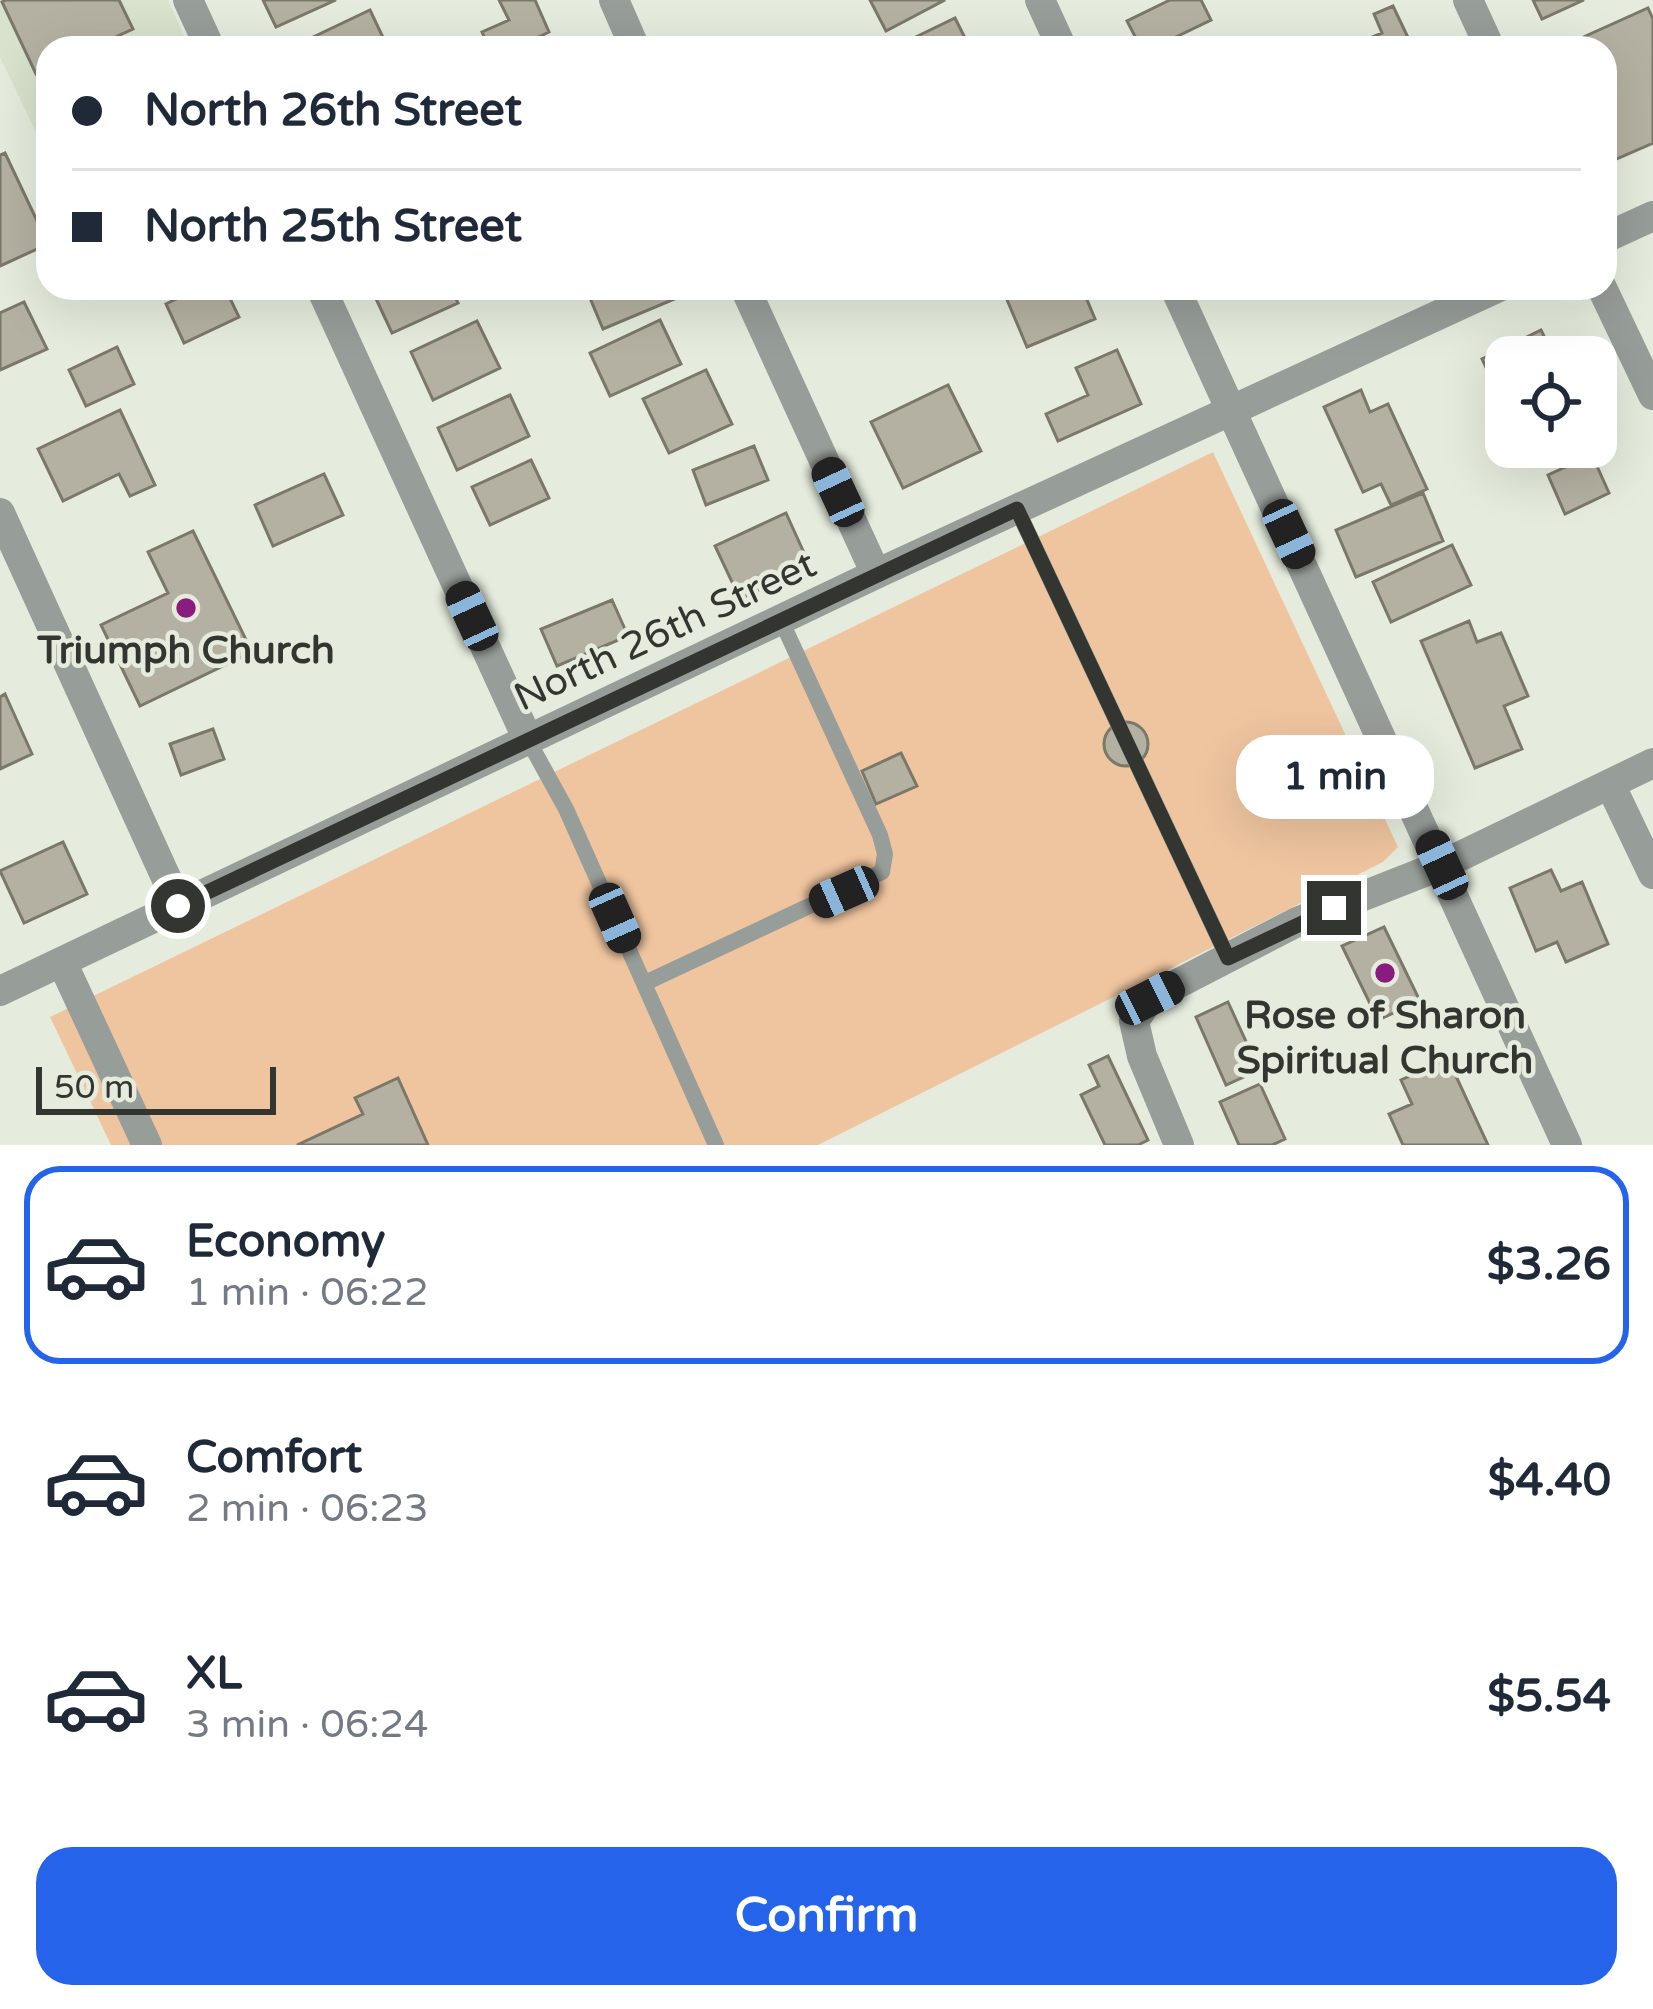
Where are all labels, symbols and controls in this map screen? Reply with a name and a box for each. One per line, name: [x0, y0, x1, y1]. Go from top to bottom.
text: North 26th Street: [144, 84, 522, 138]
text: North 25th Street: [144, 200, 522, 254]
map controls: [1485, 336, 1617, 468]
button: locate: [1485, 336, 1617, 468]
car: [806, 452, 870, 532]
car: [1257, 494, 1321, 574]
street label: North 26th Street: [507, 540, 823, 721]
car: [440, 576, 504, 656]
marker: Triumph Church: [173, 595, 199, 621]
place label: Triumph Church: [36, 627, 335, 674]
callout: 1 min: [1235, 734, 1433, 818]
text: 1 min: [1283, 753, 1387, 800]
car: [1410, 825, 1474, 905]
car: [804, 861, 884, 923]
car: [584, 878, 646, 958]
route start: [151, 879, 205, 933]
route end: [1307, 881, 1361, 935]
marker: Rose of Sharon Spiritual Church: [1372, 960, 1398, 986]
car: [1110, 966, 1190, 1030]
place label: Rose of Sharon Spiritual Church: [1237, 992, 1533, 1084]
scale bar: [36, 1061, 276, 1114]
text: 50 m: [54, 1068, 134, 1107]
icon: car: [42, 1211, 150, 1319]
text: Economy: [186, 1215, 385, 1269]
text: $3.26: [1487, 1238, 1611, 1292]
text: 1 min · 06:22: [186, 1269, 428, 1316]
icon: car: [42, 1427, 150, 1535]
text: Comfort: [186, 1431, 362, 1485]
text: $4.40: [1488, 1454, 1611, 1508]
text: 2 min · 06:23: [186, 1485, 428, 1532]
icon: car: [42, 1643, 150, 1751]
text: XL: [186, 1647, 242, 1701]
text: $5.54: [1487, 1670, 1611, 1724]
text: 3 min · 06:24: [186, 1701, 428, 1748]
button: Confirm: [36, 1847, 1617, 1985]

